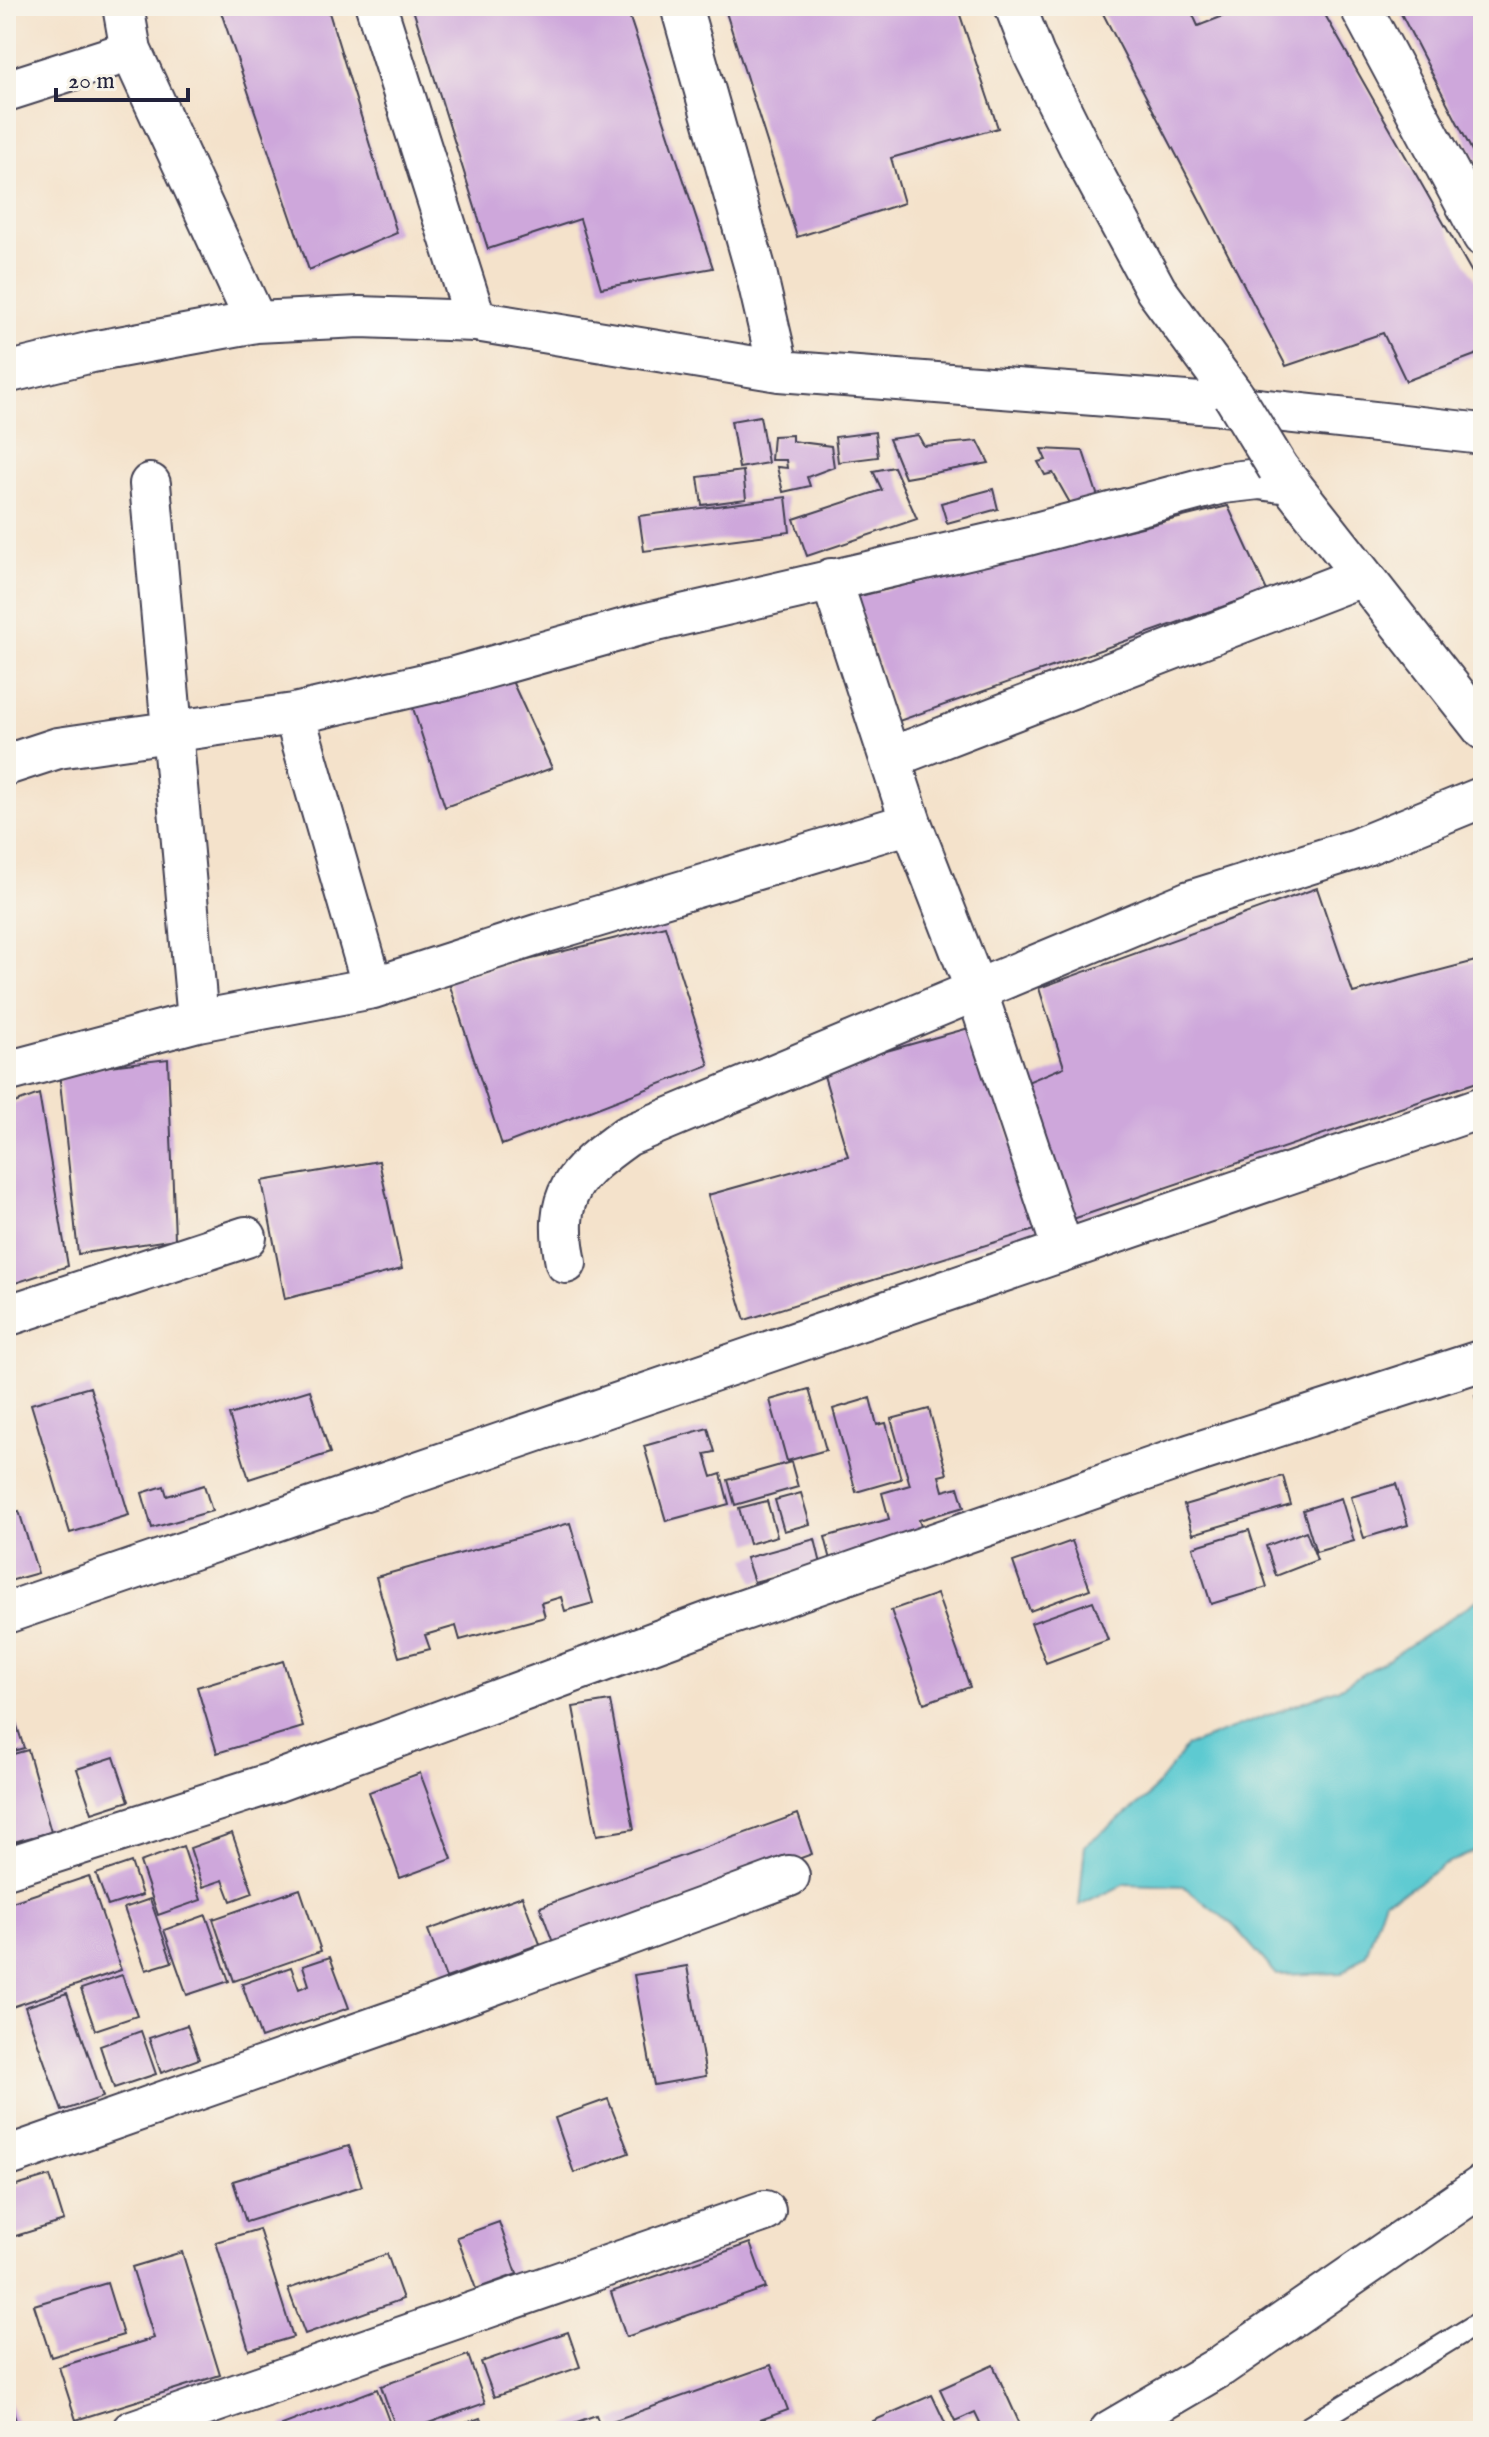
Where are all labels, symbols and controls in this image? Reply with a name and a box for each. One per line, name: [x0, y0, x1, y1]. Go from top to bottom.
scale bar: [56, 52, 188, 102]
text: 20 m: [68, 66, 115, 97]

